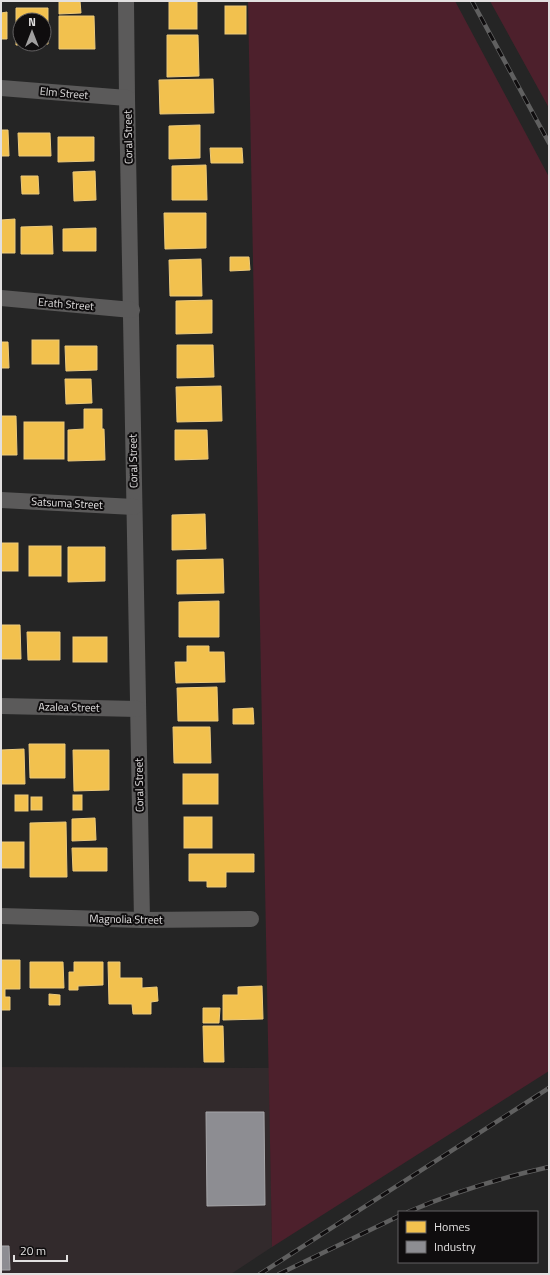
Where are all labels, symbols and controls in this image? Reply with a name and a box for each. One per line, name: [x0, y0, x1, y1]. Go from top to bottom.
north arrow: [12, 12, 52, 52]
text: N: [28, 14, 36, 30]
street label: Elm Street: [39, 83, 89, 103]
street label: Coral Street: [120, 110, 136, 164]
street label: Erath Street: [37, 294, 95, 314]
street label: Coral Street: [125, 434, 141, 488]
street label: Satsuma Street: [31, 493, 103, 513]
street label: Azalea Street: [38, 698, 100, 716]
street label: Coral Street: [131, 758, 147, 812]
street label: Magnolia Street: [89, 910, 163, 928]
legend: [398, 1211, 538, 1263]
text: Homes: [434, 1217, 470, 1236]
scale bar: [14, 1237, 67, 1263]
text: Industry: [434, 1237, 476, 1256]
text: 20 m: [20, 1241, 46, 1260]

